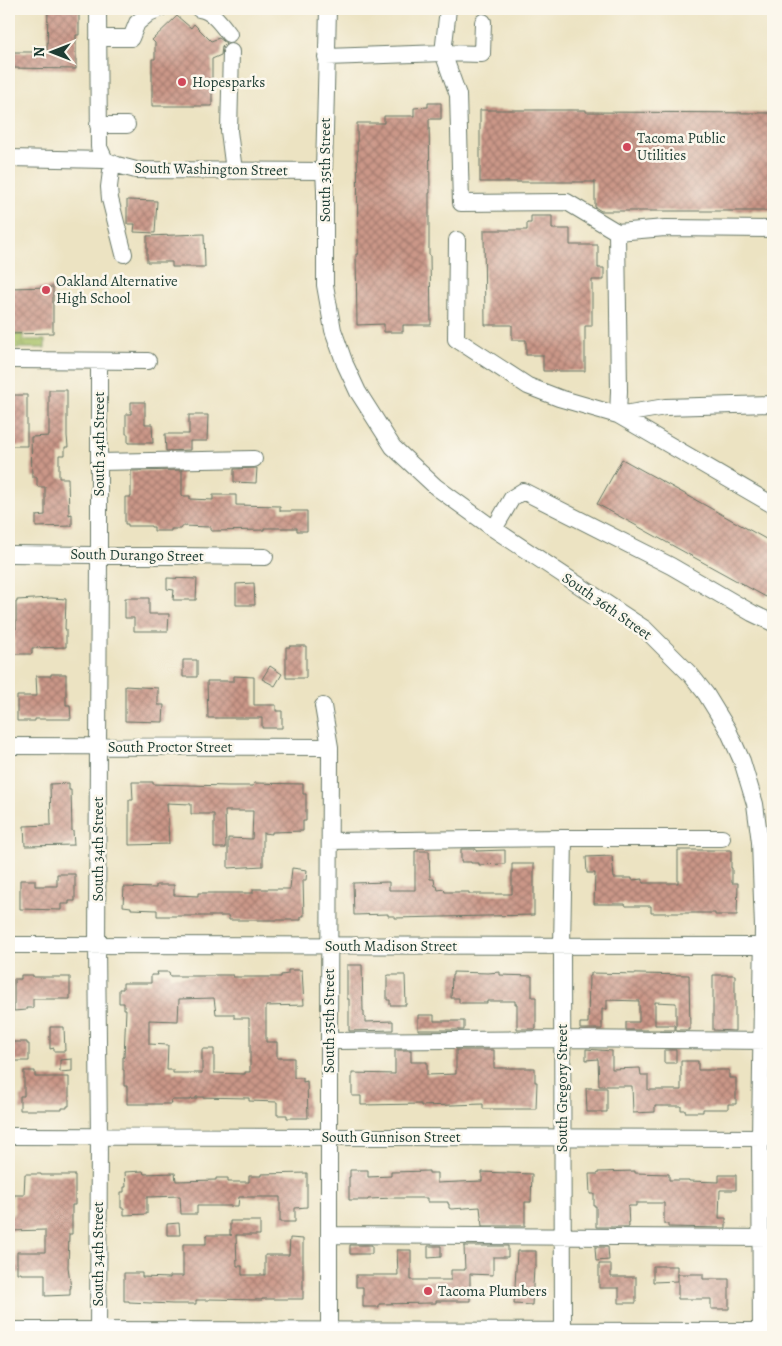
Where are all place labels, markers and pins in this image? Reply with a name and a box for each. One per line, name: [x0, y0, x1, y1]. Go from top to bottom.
place label: Hopesparks: [192, 72, 265, 92]
marker: Hopesparks: [176, 76, 188, 88]
place label: Tacoma Public Utilities: [637, 128, 726, 165]
marker: Tacoma Public Utilities: [621, 141, 633, 153]
place label: Oakland Alternative High School: [56, 271, 178, 308]
marker: Oakland Alternative High School: [40, 284, 52, 296]
place label: Tacoma Plumbers: [438, 1281, 547, 1301]
marker: Tacoma Plumbers: [422, 1285, 434, 1297]

